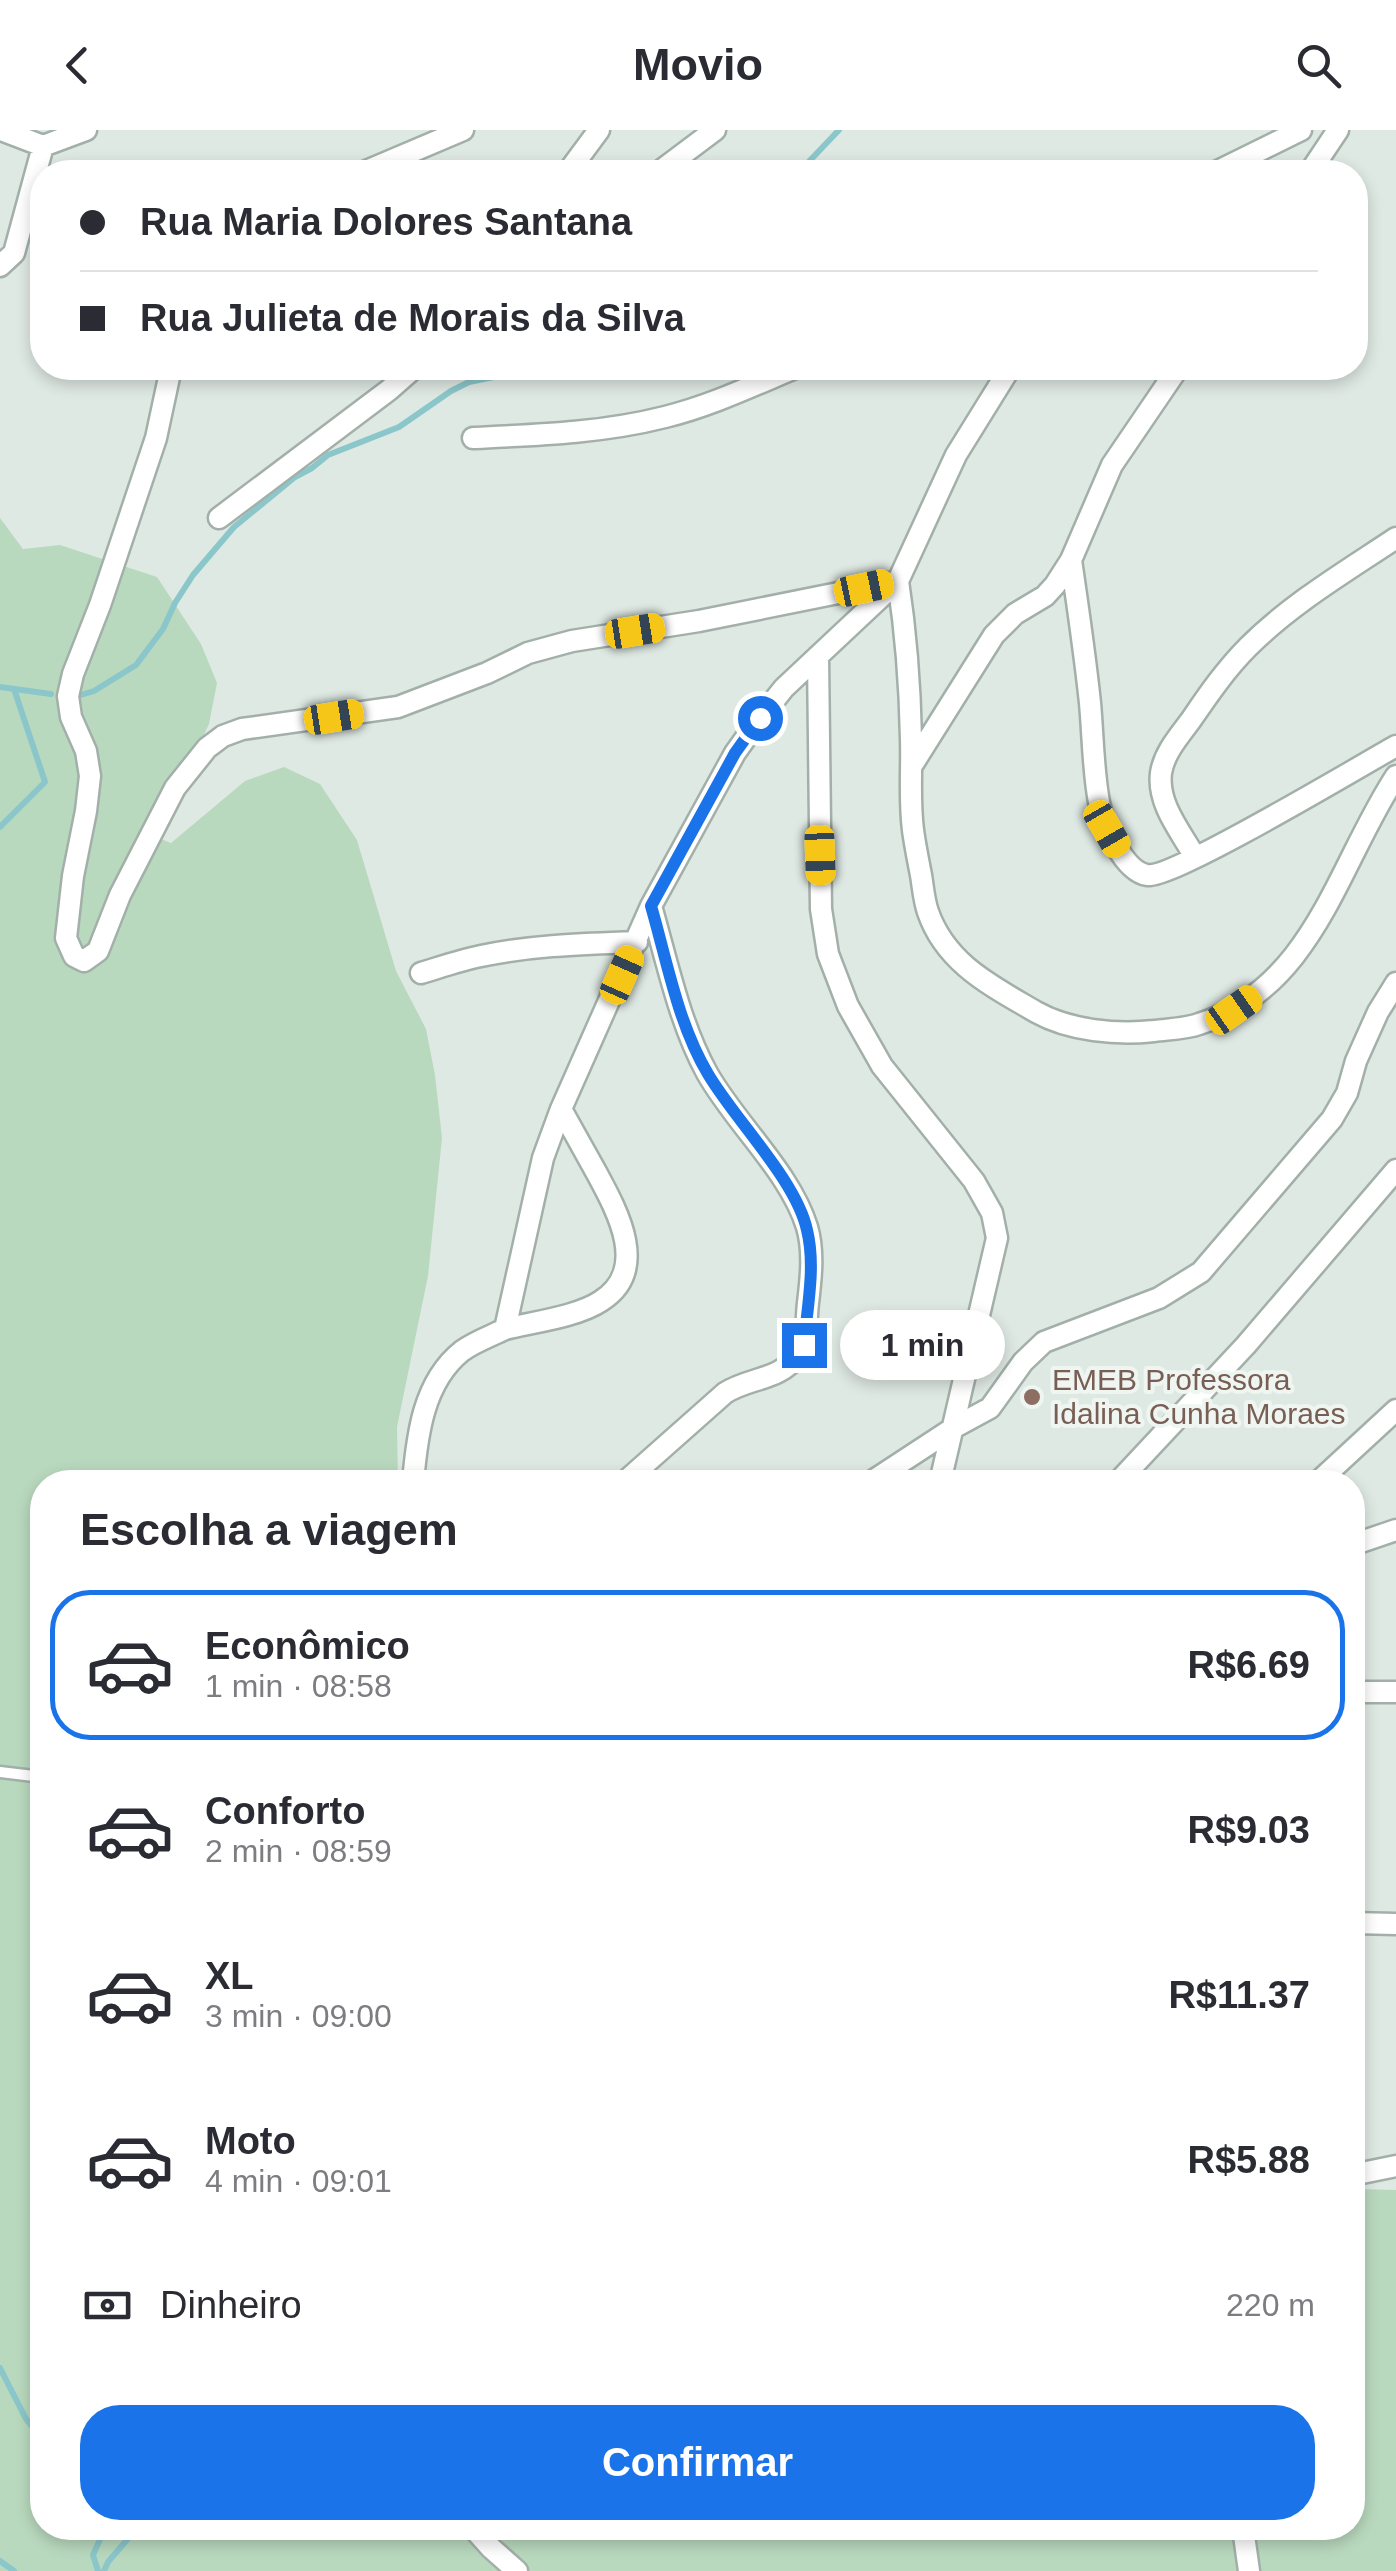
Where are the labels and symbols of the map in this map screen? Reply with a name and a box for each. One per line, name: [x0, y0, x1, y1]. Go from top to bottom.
car: [832, 567, 896, 609]
car: [603, 611, 667, 651]
route start: [738, 696, 783, 741]
car: [302, 697, 366, 737]
car: [1079, 796, 1135, 862]
car: [804, 824, 836, 886]
car: [596, 941, 648, 1009]
car: [1201, 981, 1267, 1039]
callout: 1 min: [839, 1310, 1004, 1380]
route end: [782, 1323, 827, 1368]
place label: EMEB Professora Idalina Cunha Moraes: [1052, 1363, 1346, 1430]
marker: EMEB Professora Idalina Cunha Moraes: [1021, 1386, 1043, 1408]

